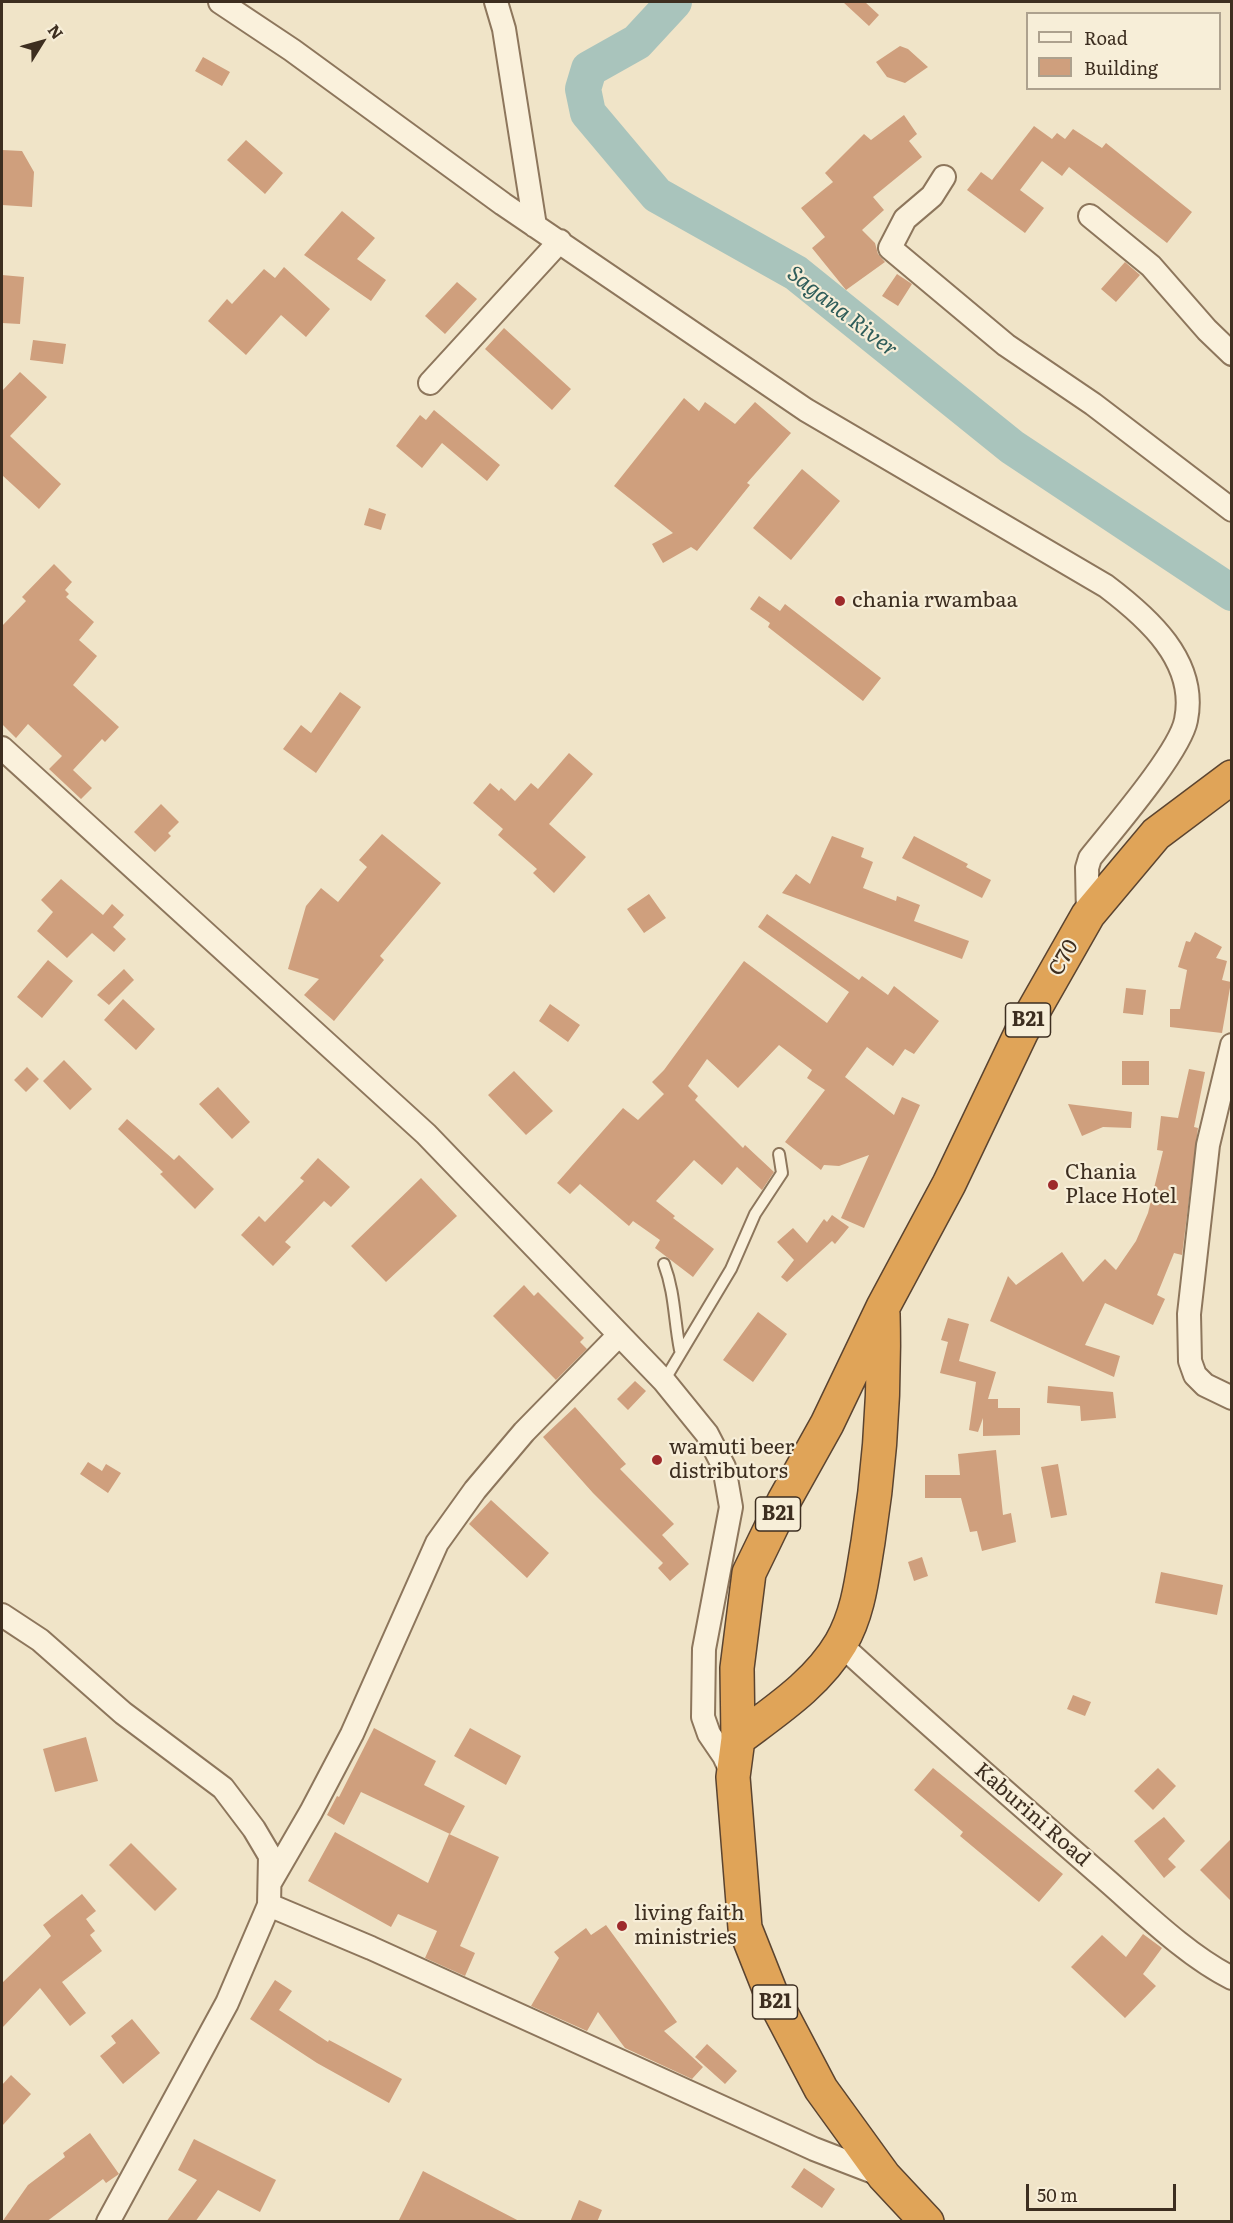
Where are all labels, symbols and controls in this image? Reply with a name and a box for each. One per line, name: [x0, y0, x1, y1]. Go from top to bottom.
north arrow: [12, 12, 72, 72]
legend: [1026, 12, 1221, 90]
text: N: [43, 19, 70, 44]
text: Road: [1084, 24, 1128, 51]
text: Building: [1084, 54, 1158, 81]
water label: Sagana River: [782, 261, 902, 363]
place label: chania rwambaa: [852, 588, 1018, 614]
marker: chania rwambaa: [833, 594, 847, 608]
street label: C70: [1044, 935, 1084, 981]
road number: B21: [1006, 1003, 1050, 1037]
place label: Chania Place Hotel: [1065, 1160, 1177, 1210]
marker: Chania Place Hotel: [1046, 1178, 1060, 1192]
place label: wamuti beer distributors: [669, 1435, 794, 1485]
marker: wamuti beer distributors: [650, 1453, 664, 1467]
road number: B21: [756, 1497, 800, 1531]
street label: Kaburini Road: [969, 1758, 1095, 1872]
place label: living faith ministries: [634, 1901, 745, 1951]
marker: living faith ministries: [615, 1919, 629, 1933]
road number: B21: [752, 1985, 798, 2019]
scale bar: [1029, 2172, 1179, 2210]
text: 50 m: [1037, 2181, 1078, 2208]

